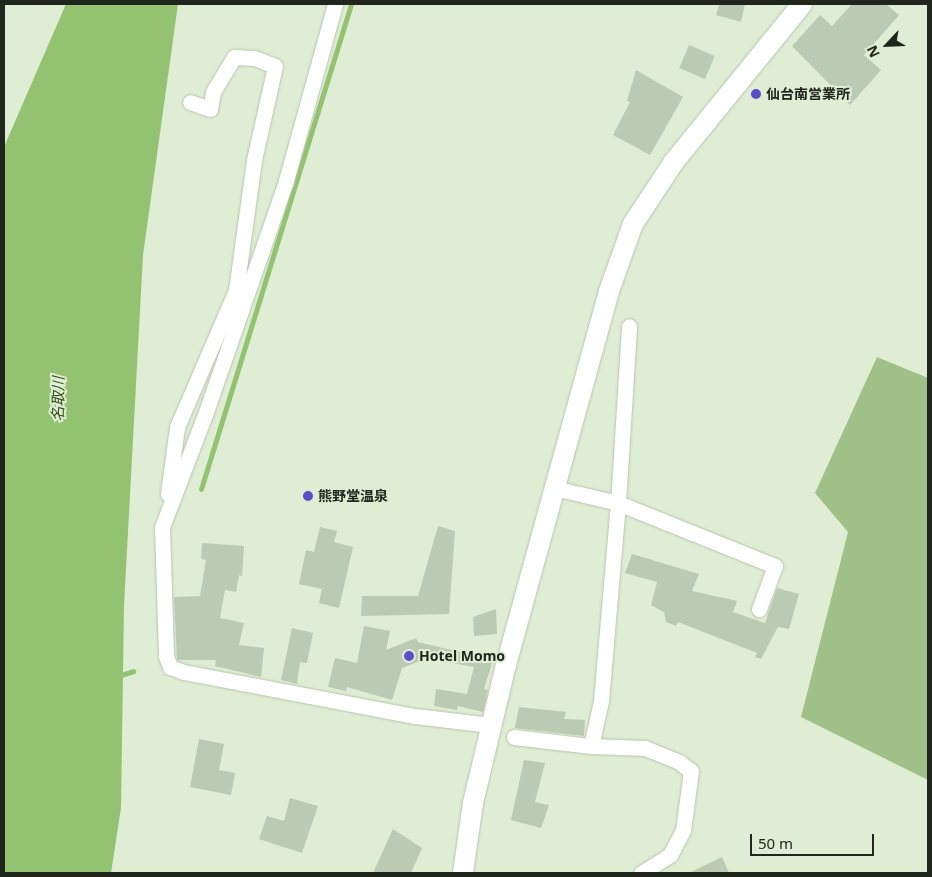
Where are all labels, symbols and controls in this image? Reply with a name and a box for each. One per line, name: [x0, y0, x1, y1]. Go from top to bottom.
north arrow: [862, 20, 912, 70]
text: N: [862, 42, 884, 61]
place label: 仙台南営業所: [766, 86, 850, 102]
marker: 仙台南営業所: [750, 88, 762, 100]
water label: 名取川: [49, 376, 67, 422]
place label: 熊野堂温泉: [318, 488, 388, 504]
marker: 熊野堂温泉: [302, 490, 314, 502]
place label: Hotel Momo: [419, 648, 505, 664]
marker: Hotel Momo: [403, 650, 415, 662]
scale bar: [752, 824, 876, 856]
text: 50 m: [758, 833, 793, 853]

